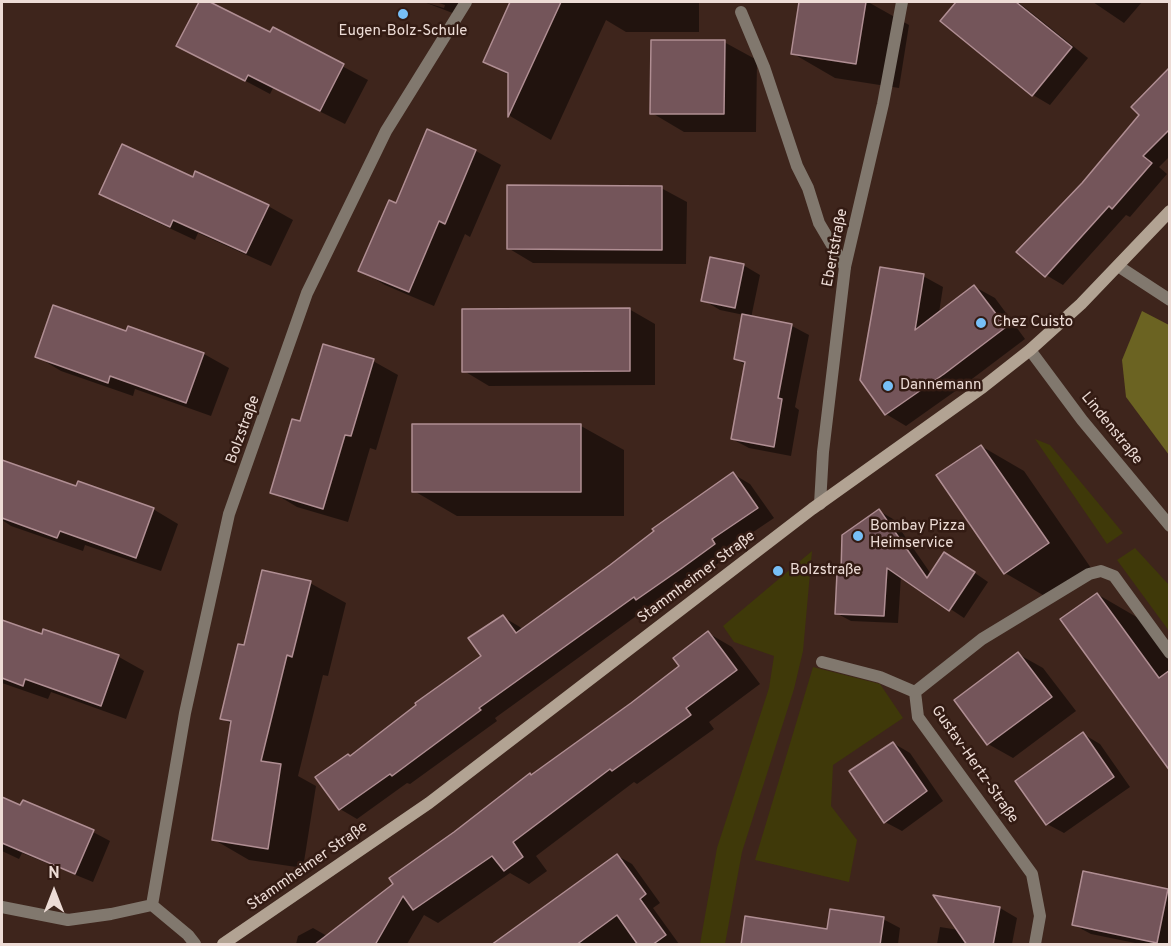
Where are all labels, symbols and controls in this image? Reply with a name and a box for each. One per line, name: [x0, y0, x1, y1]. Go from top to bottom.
marker: Eugen-Bolz-Schule: [396, 7, 410, 21]
place label: Eugen-Bolz-Schule: [339, 23, 467, 41]
street label: Ebertstraße: [820, 207, 852, 289]
place label: Chez Cuisto: [993, 314, 1073, 332]
marker: Chez Cuisto: [974, 316, 988, 330]
place label: Dannemann: [900, 377, 982, 395]
marker: Dannemann: [881, 379, 895, 393]
street label: Lindenstraße: [1076, 389, 1146, 469]
street label: Bolzstraße: [223, 393, 265, 467]
place label: Bombay Pizza Heimservice: [870, 518, 965, 553]
street label: Stammheimer Straße: [635, 528, 759, 628]
marker: Bombay Pizza Heimservice: [851, 529, 865, 543]
place label: Bolzstraße: [790, 562, 861, 580]
marker: Bolzstraße: [771, 564, 785, 578]
street label: Gustav-Hertz-Straße: [927, 703, 1021, 827]
street label: Stammheimer Straße: [244, 819, 372, 915]
north arrow: [24, 862, 84, 922]
text: N: [48, 864, 60, 884]

